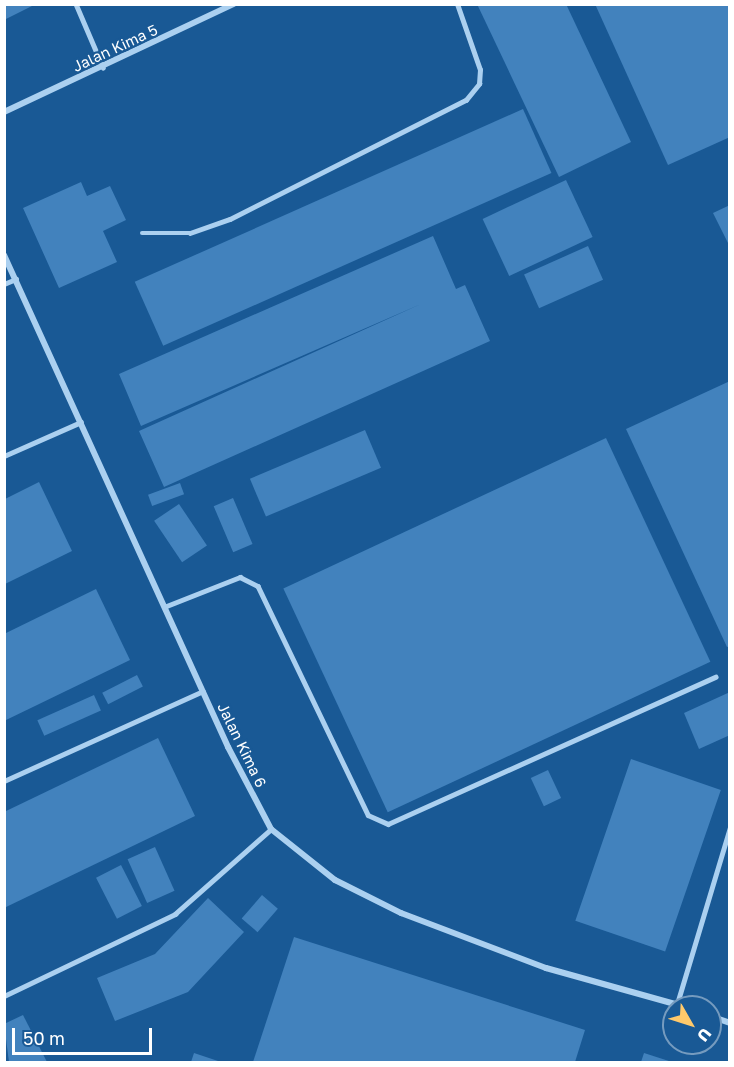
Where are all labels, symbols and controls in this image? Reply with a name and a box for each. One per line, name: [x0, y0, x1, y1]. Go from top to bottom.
street label: Jalan Kima 5: [70, 20, 160, 76]
street label: Jalan Kima 6: [214, 700, 270, 790]
north arrow: [662, 995, 722, 1055]
scale bar: [15, 1016, 154, 1054]
text: U: [693, 1024, 716, 1046]
text: 50 m: [23, 1027, 65, 1049]

